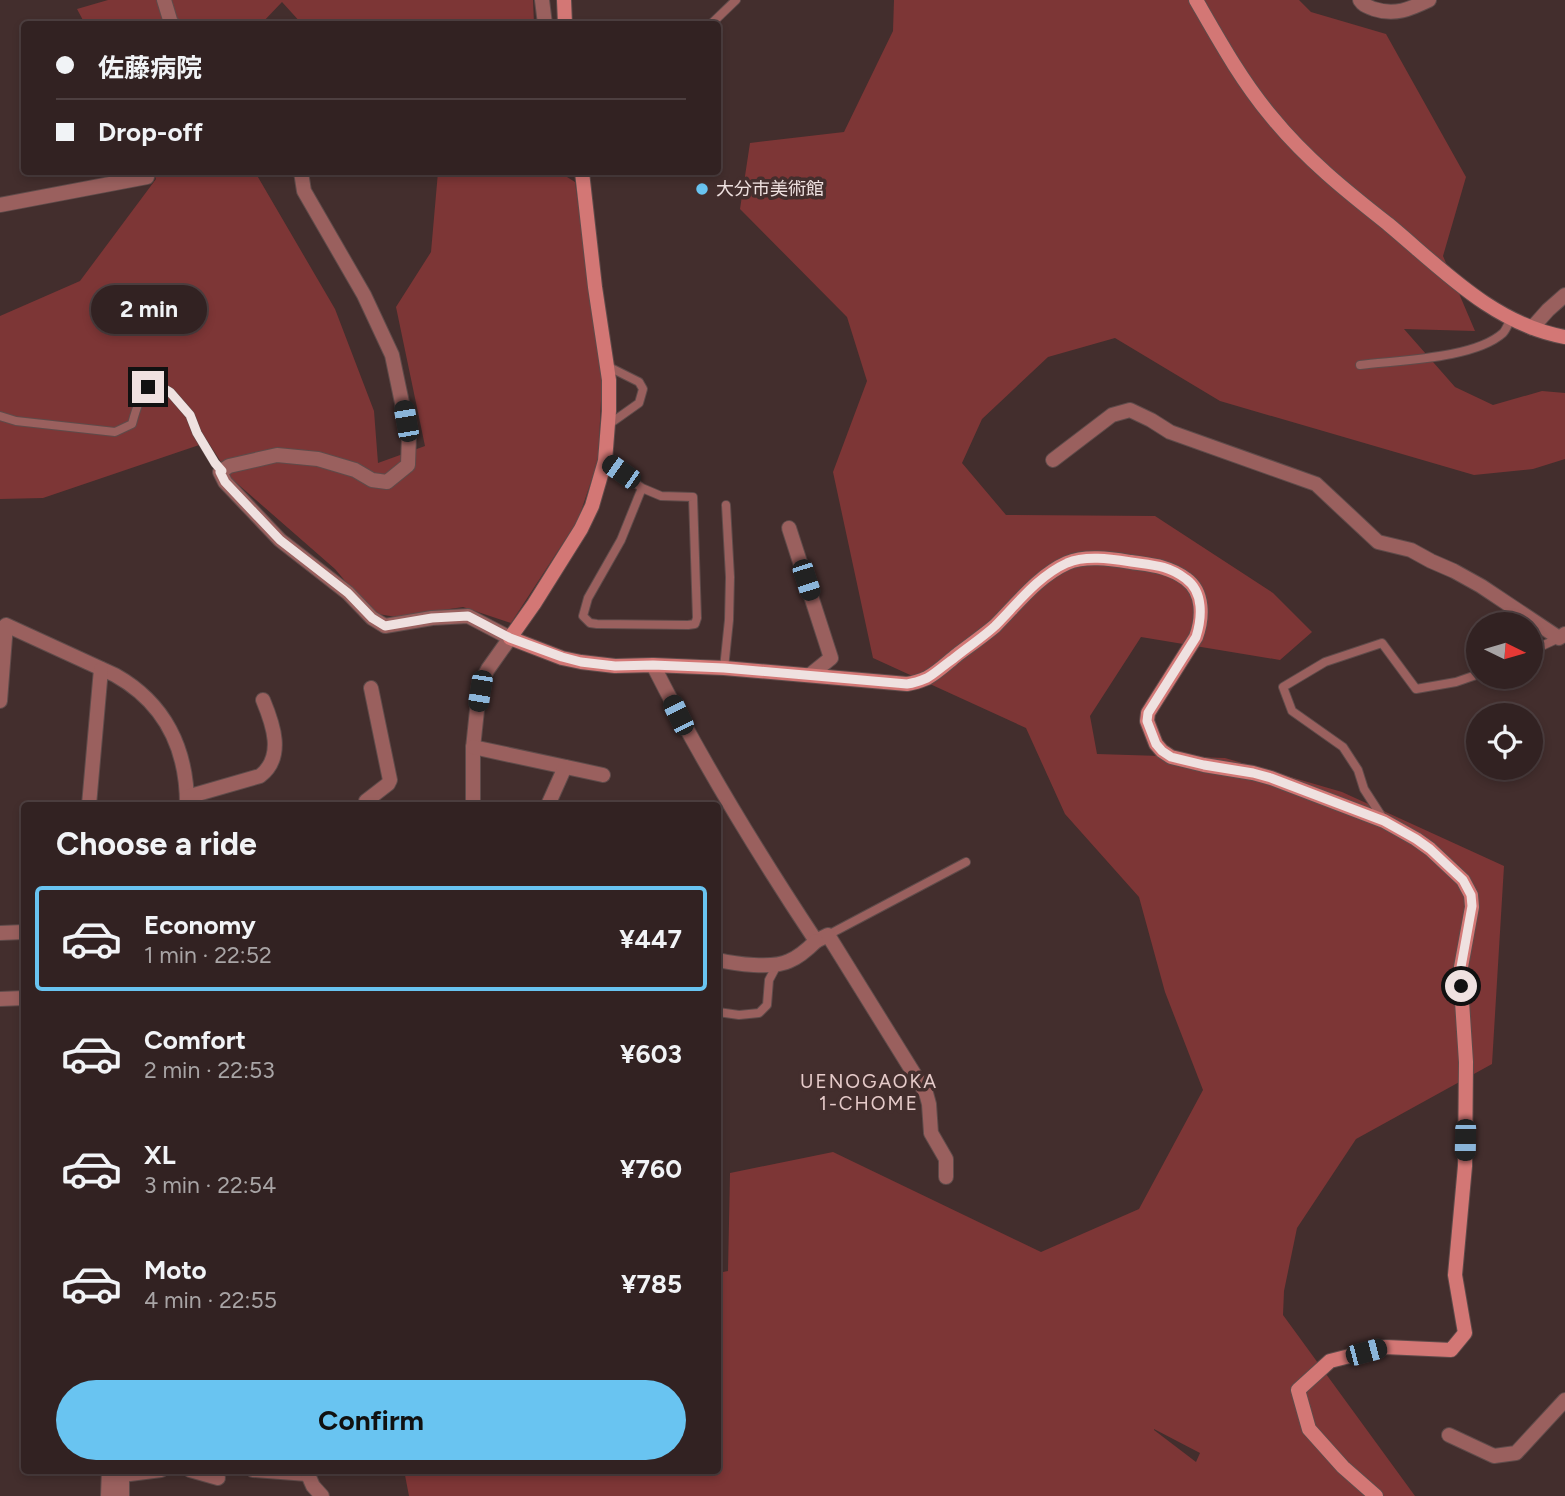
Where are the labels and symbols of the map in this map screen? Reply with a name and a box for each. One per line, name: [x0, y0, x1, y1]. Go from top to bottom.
place label: 大分市美術館: [716, 178, 824, 200]
marker: 大分市美術館: [694, 181, 710, 197]
callout: 2 min: [90, 286, 206, 334]
route end: [132, 371, 164, 403]
car: [393, 398, 420, 444]
car: [598, 451, 645, 493]
car: [790, 557, 823, 603]
north arrow: [1466, 612, 1544, 690]
car: [467, 669, 494, 713]
car: [660, 692, 697, 738]
route start: [1445, 970, 1477, 1002]
district label: UENOGAOKA 1-CHOME: [800, 1070, 938, 1115]
car: [1455, 1119, 1476, 1161]
car: [1343, 1336, 1390, 1368]

